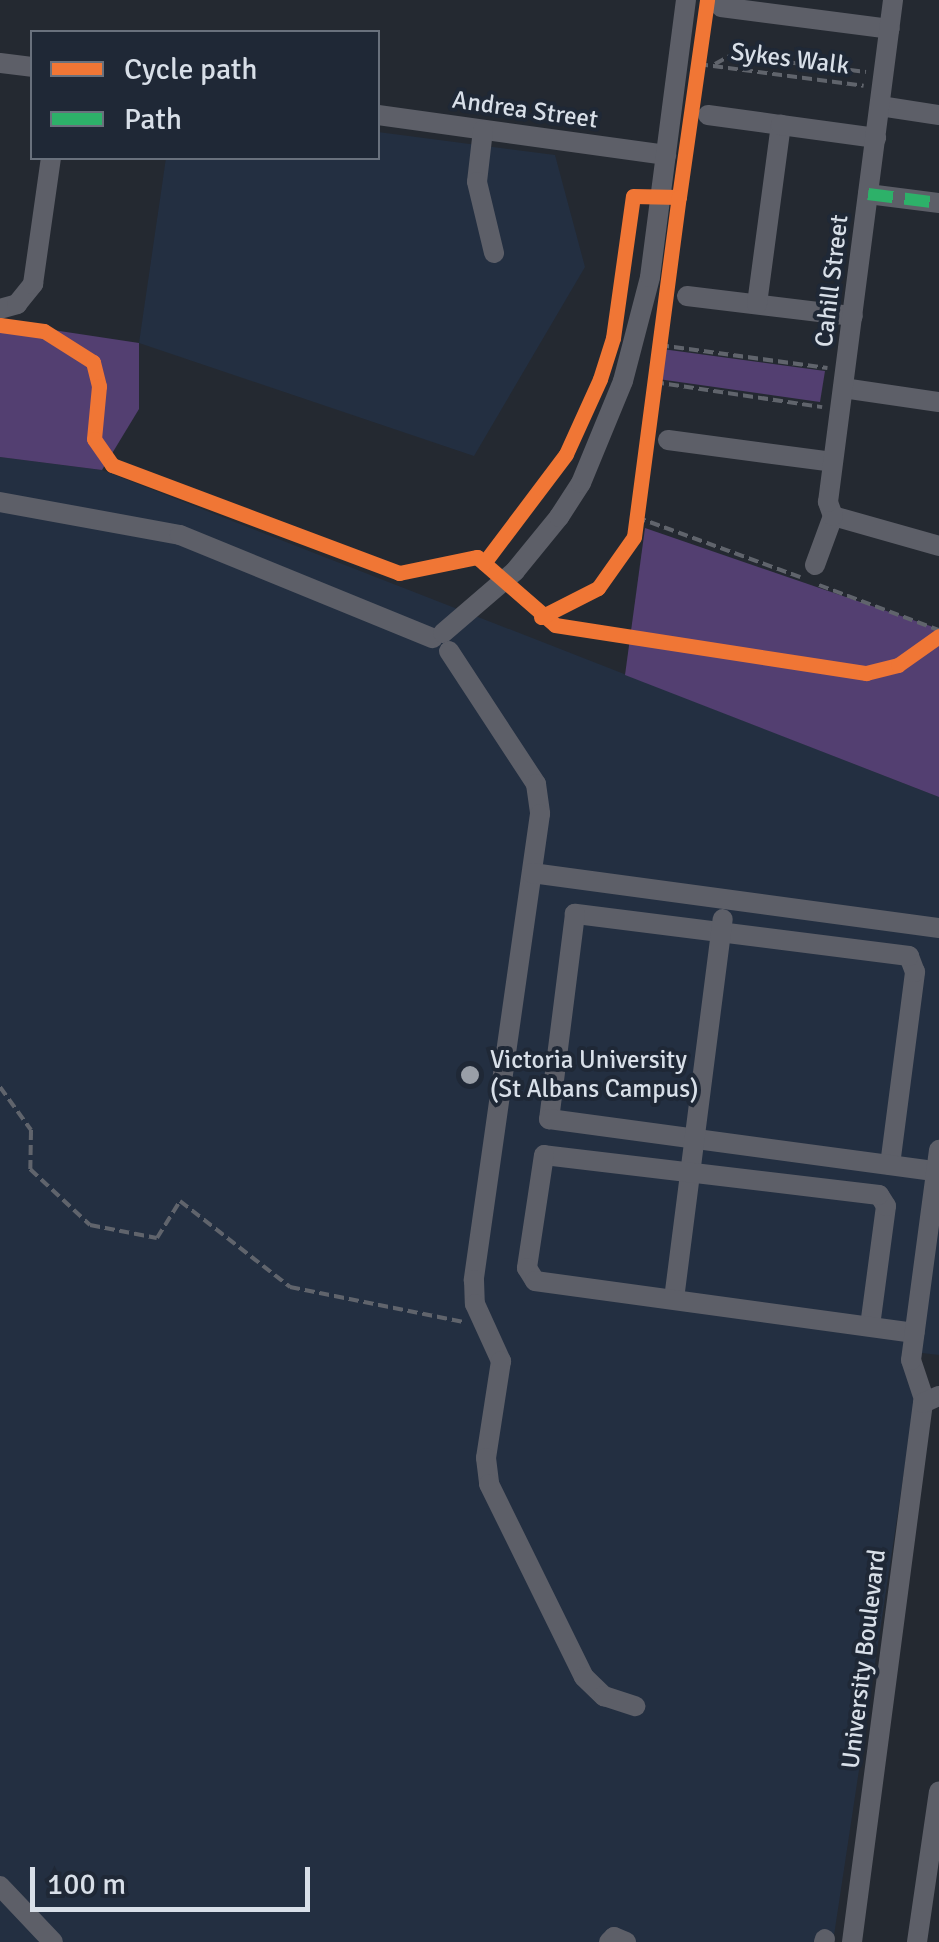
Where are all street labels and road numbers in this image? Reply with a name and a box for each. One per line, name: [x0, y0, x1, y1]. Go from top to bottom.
street label: Sykes Walk: [729, 37, 851, 81]
street label: Andrea Street: [450, 85, 600, 135]
street label: Cahill Street: [809, 213, 855, 349]
street label: University Boulevard: [836, 1548, 892, 1770]

